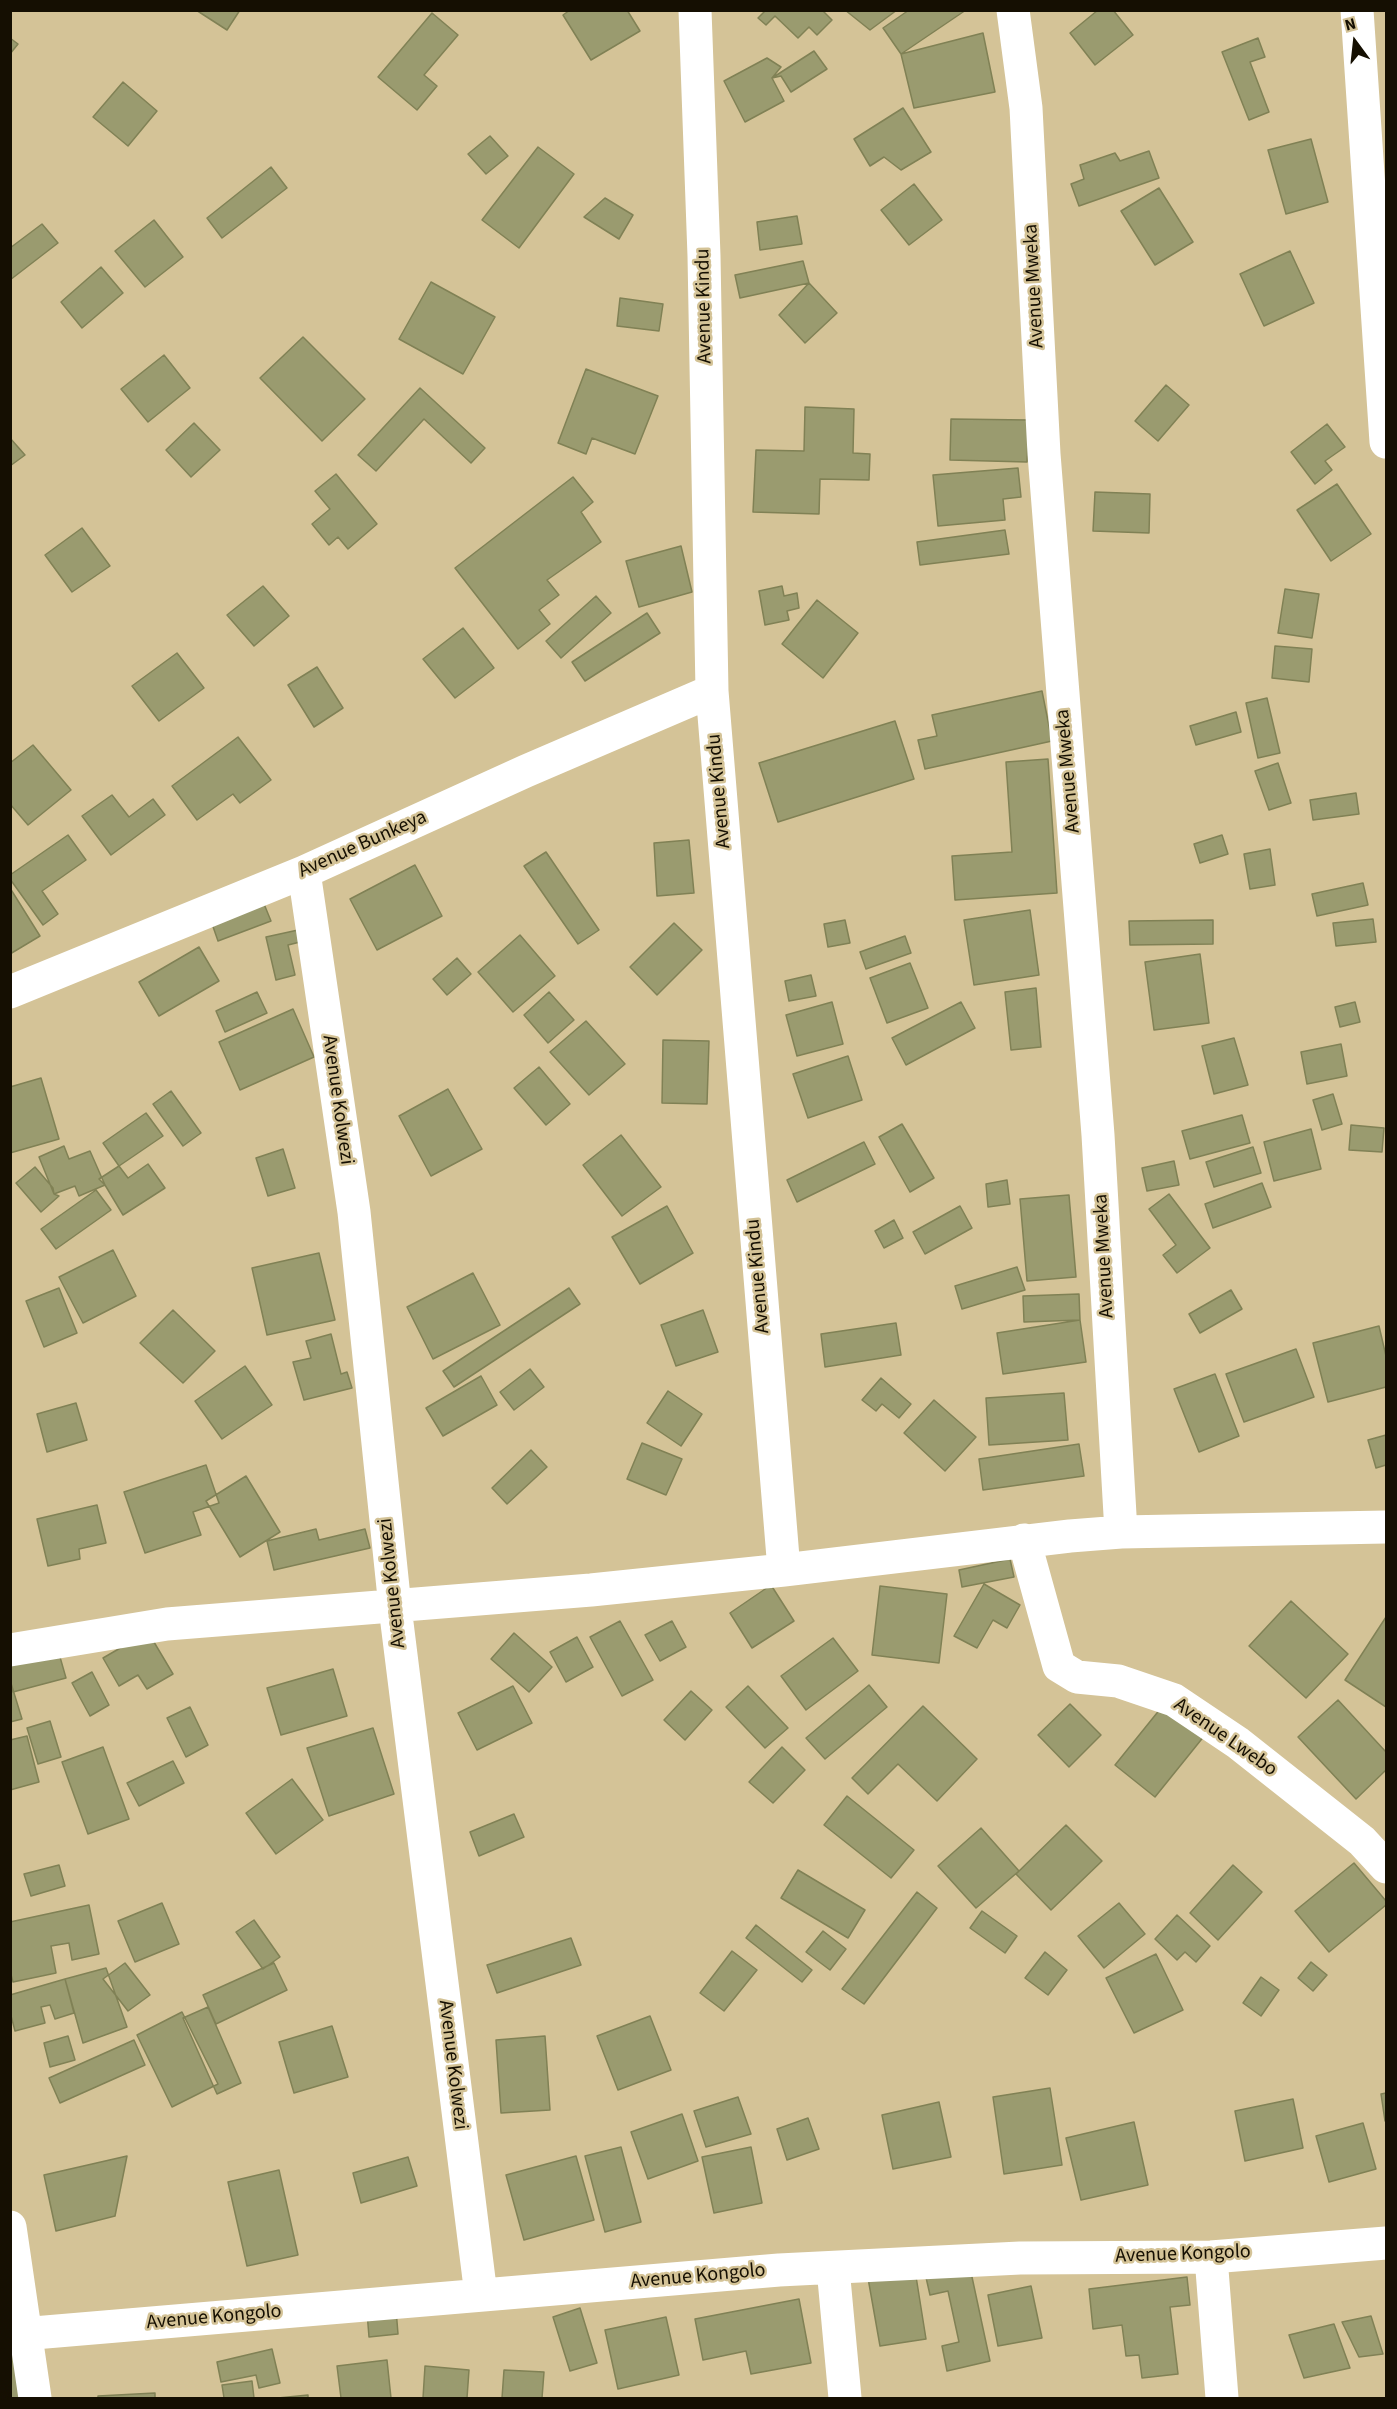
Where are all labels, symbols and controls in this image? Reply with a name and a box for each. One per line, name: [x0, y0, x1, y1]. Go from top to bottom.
north arrow: [1325, 12, 1385, 72]
text: N: [1342, 13, 1358, 37]
street label: Avenue Mweka: [1020, 223, 1050, 349]
street label: Avenue Kindu: [692, 248, 718, 364]
street label: Avenue Mweka: [1052, 708, 1086, 834]
street label: Avenue Kindu: [703, 733, 737, 849]
street label: Avenue Bunkeya: [295, 806, 431, 884]
street label: Avenue Kolwezi: [316, 1034, 358, 1166]
street label: Avenue Mweka: [1090, 1193, 1120, 1319]
street label: Avenue Kindu: [742, 1218, 776, 1334]
street label: Avenue Kolwezi: [374, 1517, 412, 1649]
street label: Avenue Lwebo: [1169, 1694, 1281, 1782]
street label: Avenue Kolwezi: [432, 1999, 472, 2131]
street label: Avenue Kongolo: [1115, 2241, 1251, 2269]
street label: Avenue Kongolo: [629, 2259, 767, 2295]
street label: Avenue Kongolo: [145, 2300, 283, 2336]

